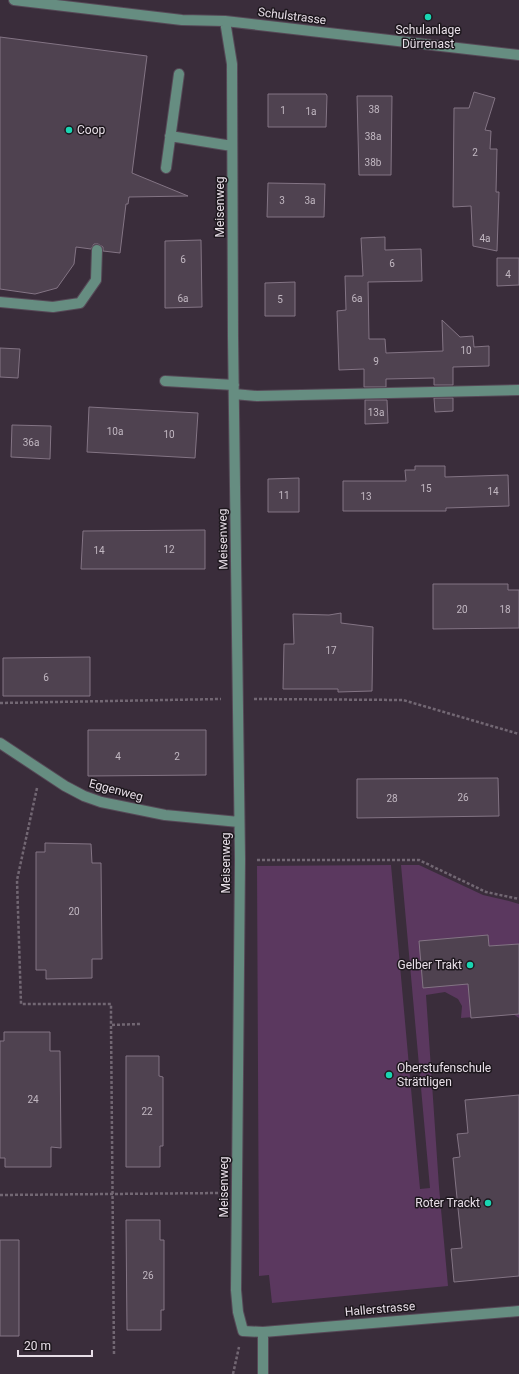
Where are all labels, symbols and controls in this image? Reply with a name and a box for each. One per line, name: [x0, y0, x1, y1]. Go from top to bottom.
street label: Schulstrasse: [257, 5, 327, 27]
marker: Schulanlage Dürrenast: [423, 12, 433, 22]
place label: Schulanlage Dürrenast: [395, 23, 461, 51]
house number: 38: [368, 104, 380, 115]
house number: 1: [280, 105, 286, 116]
house number: 1a: [305, 106, 317, 117]
place label: Coop: [77, 123, 105, 137]
marker: Coop: [64, 125, 74, 135]
house number: 38a: [365, 131, 381, 142]
house number: 2: [472, 147, 478, 158]
house number: 38b: [365, 157, 382, 168]
street label: Meisenweg: [213, 176, 227, 238]
house number: 3: [279, 195, 285, 206]
house number: 3a: [304, 195, 316, 206]
house number: 4a: [479, 233, 491, 244]
house number: 6: [180, 254, 186, 265]
house number: 6: [389, 258, 395, 269]
house number: 4: [505, 269, 511, 280]
house number: 6a: [177, 293, 189, 304]
house number: 6a: [351, 293, 363, 304]
house number: 5: [277, 294, 283, 305]
house number: 10: [460, 345, 472, 356]
house number: 9: [373, 356, 379, 367]
house number: 13a: [368, 407, 384, 418]
house number: 10a: [107, 426, 123, 437]
house number: 10: [163, 429, 175, 440]
house number: 36a: [23, 437, 39, 448]
house number: 15: [420, 483, 432, 494]
house number: 14: [487, 486, 499, 497]
house number: 11: [278, 490, 290, 501]
house number: 13: [360, 491, 372, 502]
street label: Meisenweg: [215, 508, 231, 570]
house number: 12: [163, 544, 175, 555]
house number: 14: [93, 545, 105, 556]
house number: 20: [456, 604, 468, 615]
house number: 18: [499, 604, 511, 615]
house number: 17: [325, 645, 337, 656]
house number: 6: [43, 672, 49, 683]
house number: 4: [115, 751, 121, 762]
house number: 2: [174, 751, 180, 762]
street label: Eggenweg: [87, 776, 145, 804]
house number: 26: [457, 792, 469, 803]
house number: 28: [386, 793, 398, 804]
street label: Meisenweg: [219, 832, 233, 894]
house number: 20: [68, 906, 80, 917]
place label: Gelber Trakt: [398, 958, 462, 972]
marker: Gelber Trakt: [465, 960, 475, 970]
place label: Oberstufenschule Strättligen: [397, 1061, 491, 1089]
marker: Oberstufenschule Strättligen: [384, 1070, 394, 1080]
house number: 24: [27, 1094, 39, 1105]
house number: 22: [141, 1106, 153, 1117]
street label: Meisenweg: [217, 1156, 231, 1218]
place label: Roter Trackt: [415, 1196, 480, 1210]
marker: Roter Trackt: [483, 1198, 493, 1208]
house number: 26: [142, 1270, 154, 1281]
street label: Hallerstrasse: [344, 1299, 416, 1319]
scale bar: [18, 1332, 92, 1358]
text: 20 m: [24, 1339, 51, 1353]

